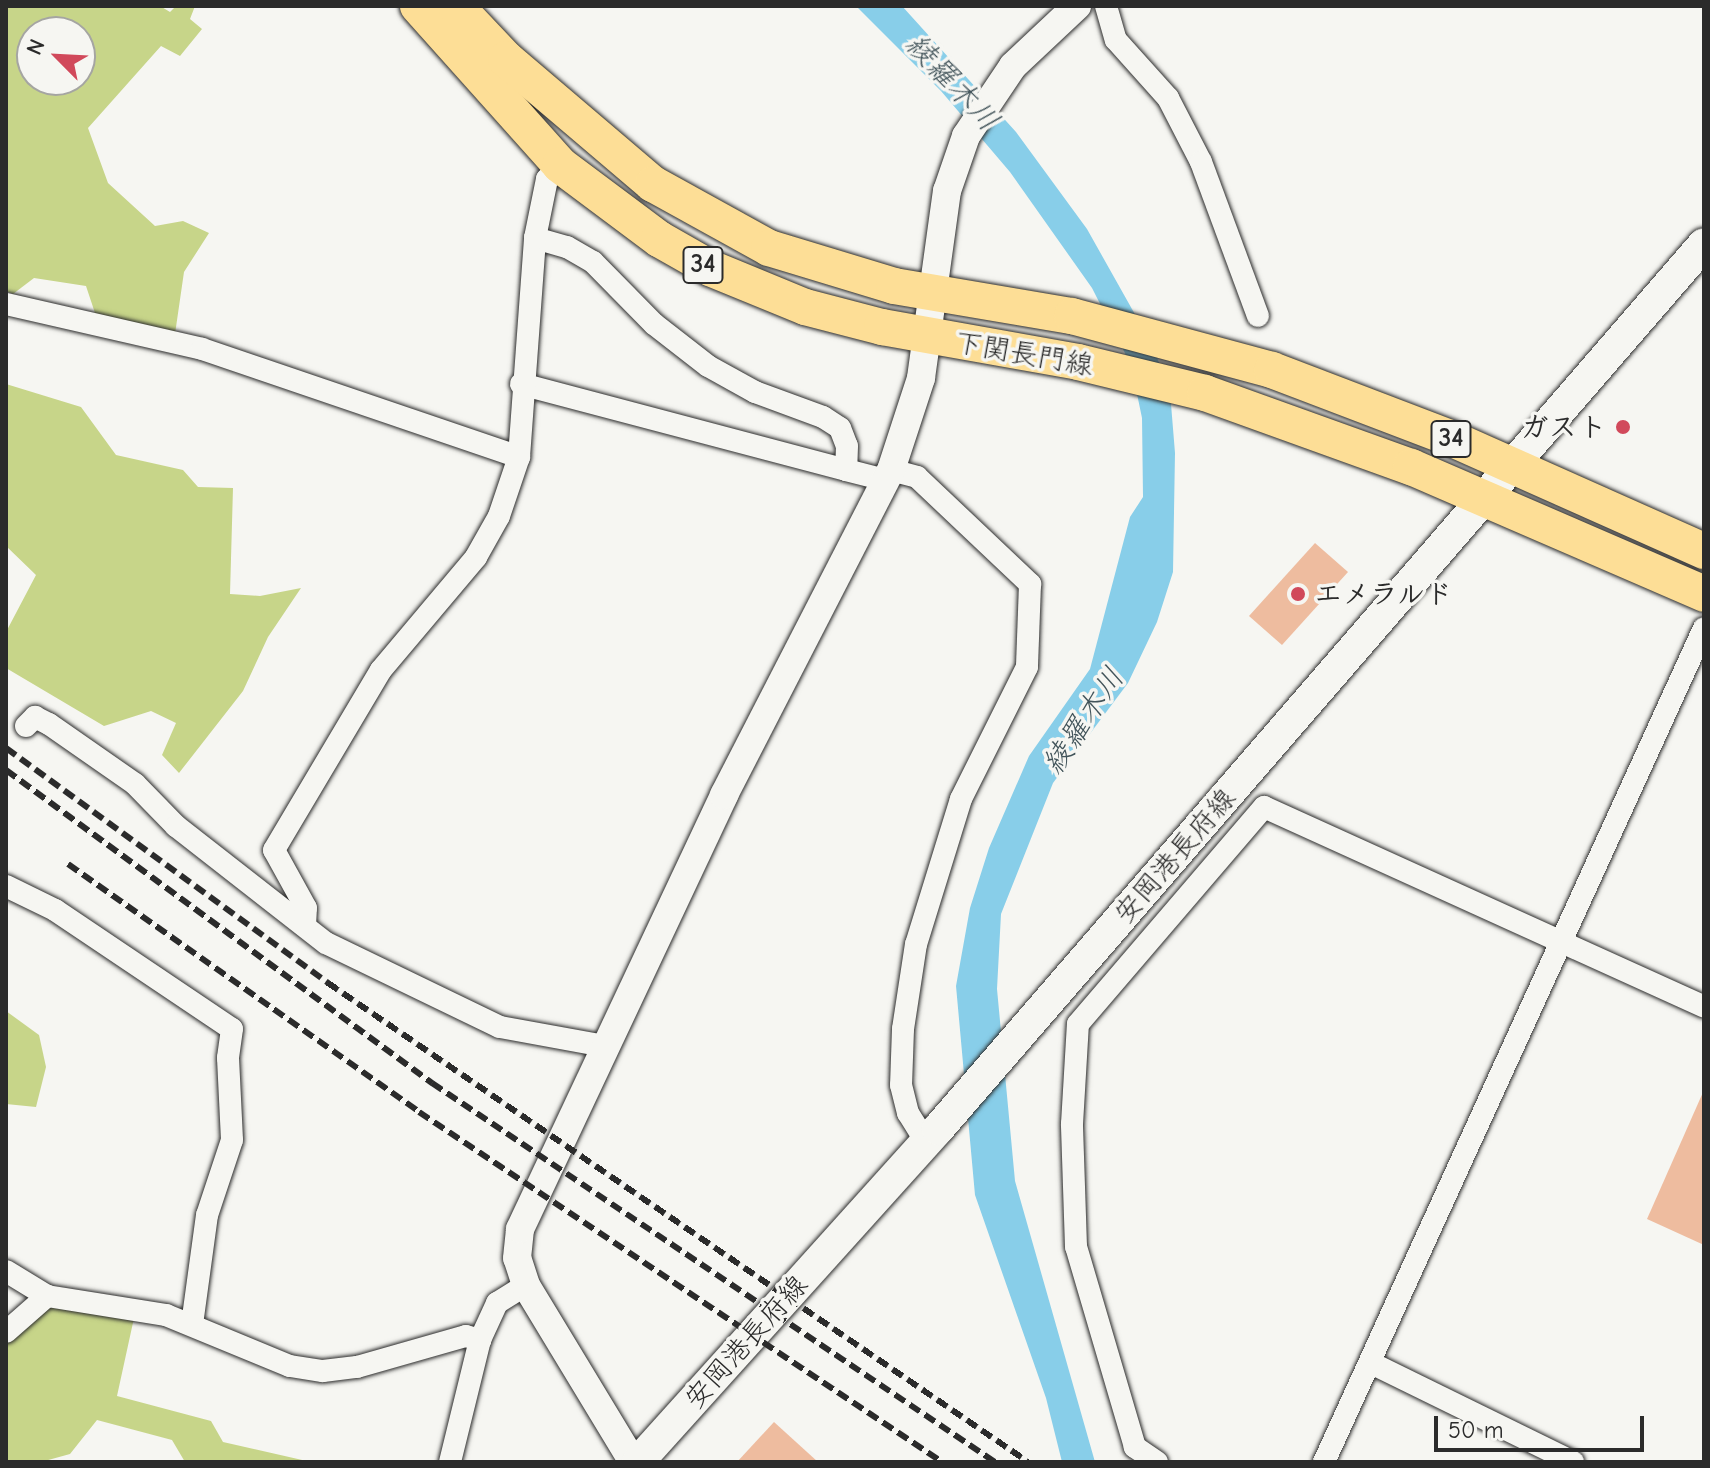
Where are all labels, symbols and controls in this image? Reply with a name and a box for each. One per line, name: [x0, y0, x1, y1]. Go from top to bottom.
north arrow: [16, 16, 96, 96]
water label: 綾羅木川: [898, 27, 1006, 139]
text: N: [21, 35, 51, 59]
road number: 34: [681, 243, 725, 287]
street label: 下関長門線: [952, 325, 1096, 383]
place label: ガスト: [1523, 410, 1607, 444]
road number: 34: [1429, 417, 1473, 461]
marker: ガスト: [1614, 418, 1632, 436]
place label: エメラルド: [1314, 577, 1454, 611]
marker: エメラルド: [1289, 585, 1307, 603]
water label: 綾羅木川: [1036, 661, 1132, 781]
street label: 安岡港長府線: [1107, 782, 1243, 930]
street label: 安岡港長府線: [677, 1268, 815, 1416]
scale bar: [1438, 1400, 1648, 1450]
text: 50 m: [1448, 1416, 1504, 1444]

